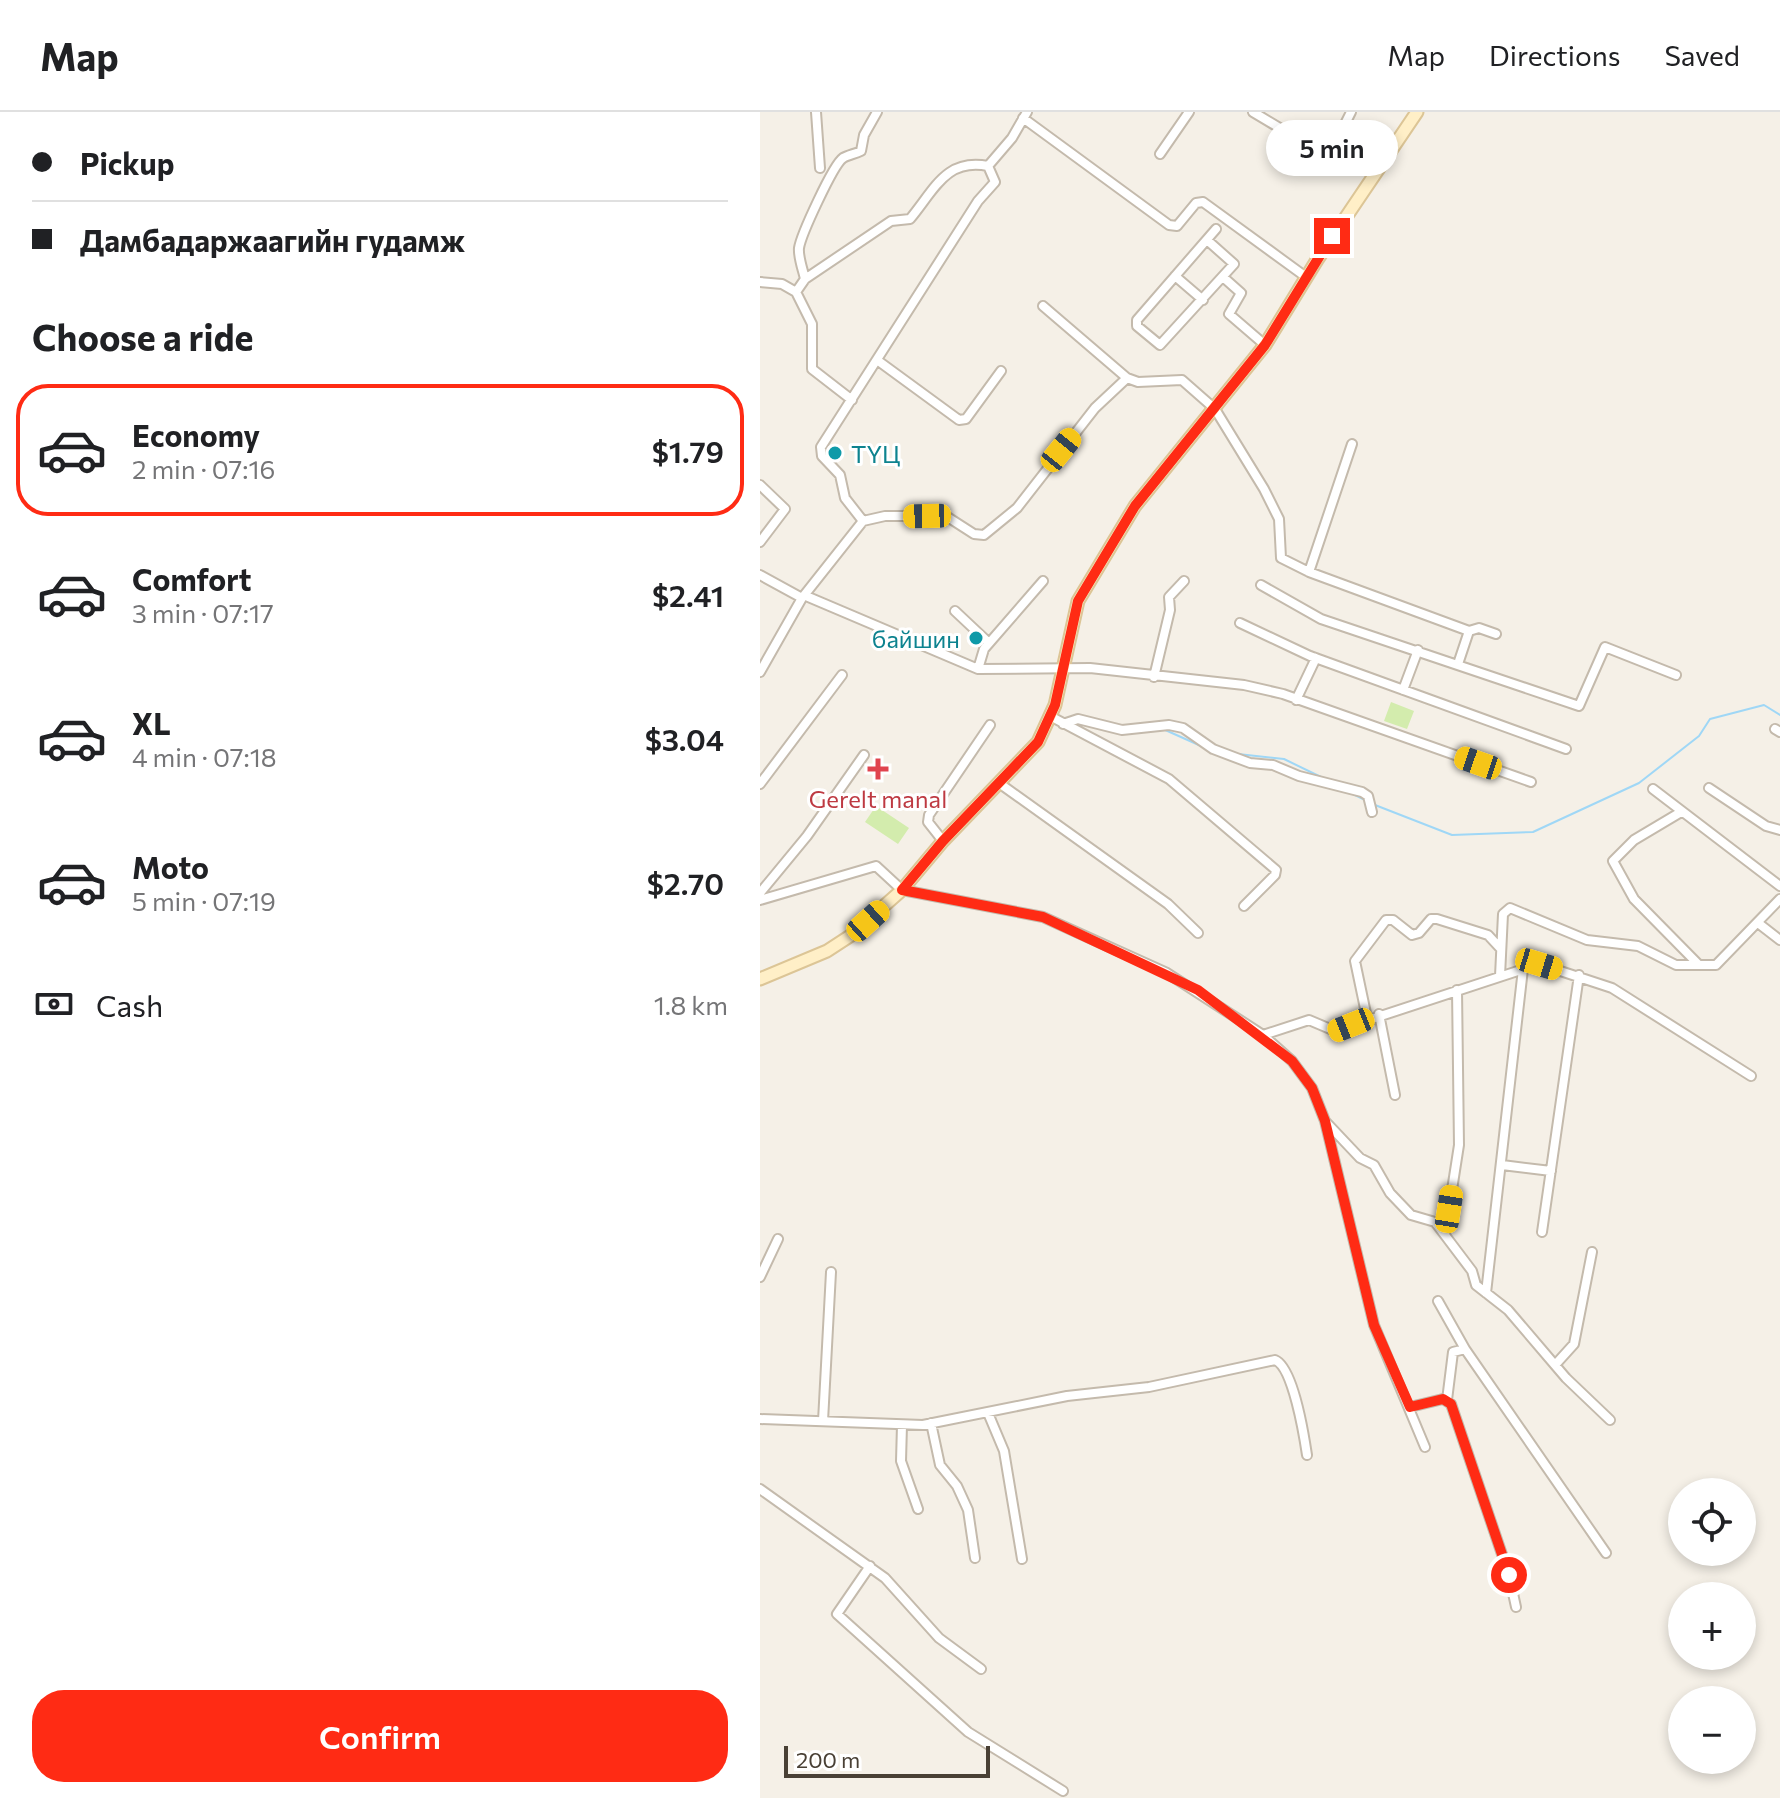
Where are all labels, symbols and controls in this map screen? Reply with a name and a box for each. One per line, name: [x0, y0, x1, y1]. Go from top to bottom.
text: Map: [40, 32, 119, 79]
text: Map: [1387, 38, 1445, 72]
text: Directions: [1489, 38, 1620, 72]
text: Saved: [1664, 38, 1740, 72]
callout: 5 min: [1266, 120, 1398, 176]
text: 5 min: [1300, 132, 1364, 163]
text: Pickup: [80, 144, 174, 181]
route end: [1314, 218, 1350, 254]
text: Дамбадаржаагийн гудамж: [80, 221, 465, 258]
text: Choose a ride: [32, 314, 253, 358]
icon: car: [36, 414, 108, 486]
text: Economy: [132, 416, 260, 453]
car: [1037, 424, 1085, 476]
text: $1.79: [652, 432, 724, 469]
place label: ТҮЦ: [851, 439, 900, 468]
marker: ТҮЦ: [826, 444, 844, 462]
text: 2 min · 07:16: [132, 453, 275, 484]
car: [903, 504, 951, 528]
icon: car: [36, 558, 108, 630]
text: Comfort: [132, 560, 251, 597]
text: $2.41: [652, 576, 724, 613]
text: 3 min · 07:17: [132, 597, 274, 628]
place label: байшин: [872, 624, 960, 653]
marker: байшин: [967, 629, 985, 647]
icon: car: [36, 702, 108, 774]
text: XL: [132, 704, 171, 741]
text: $3.04: [645, 720, 724, 757]
text: 4 min · 07:18: [132, 741, 277, 772]
car: [1451, 744, 1505, 782]
marker: Gerelt manal: [867, 758, 889, 780]
place label: Gerelt manal: [809, 784, 947, 813]
icon: car: [36, 846, 108, 918]
text: Moto: [132, 848, 209, 885]
text: $2.70: [647, 864, 724, 901]
text: 5 min · 07:19: [132, 885, 276, 916]
car: [842, 896, 894, 946]
car: [1513, 946, 1565, 982]
icon: cash: [32, 982, 76, 1026]
text: Cash: [96, 986, 163, 1023]
text: 1.8 km: [654, 989, 728, 1020]
car: [1324, 1005, 1378, 1045]
car: [1433, 1183, 1465, 1235]
map controls: [1668, 1478, 1756, 1774]
button: locate: [1668, 1478, 1756, 1566]
route start: [1491, 1557, 1527, 1593]
button: +: [1668, 1582, 1756, 1670]
button: −: [1668, 1686, 1756, 1774]
button: Confirm: [32, 1690, 728, 1782]
scale bar: [784, 1742, 990, 1778]
text: 200 m: [796, 1746, 860, 1773]

